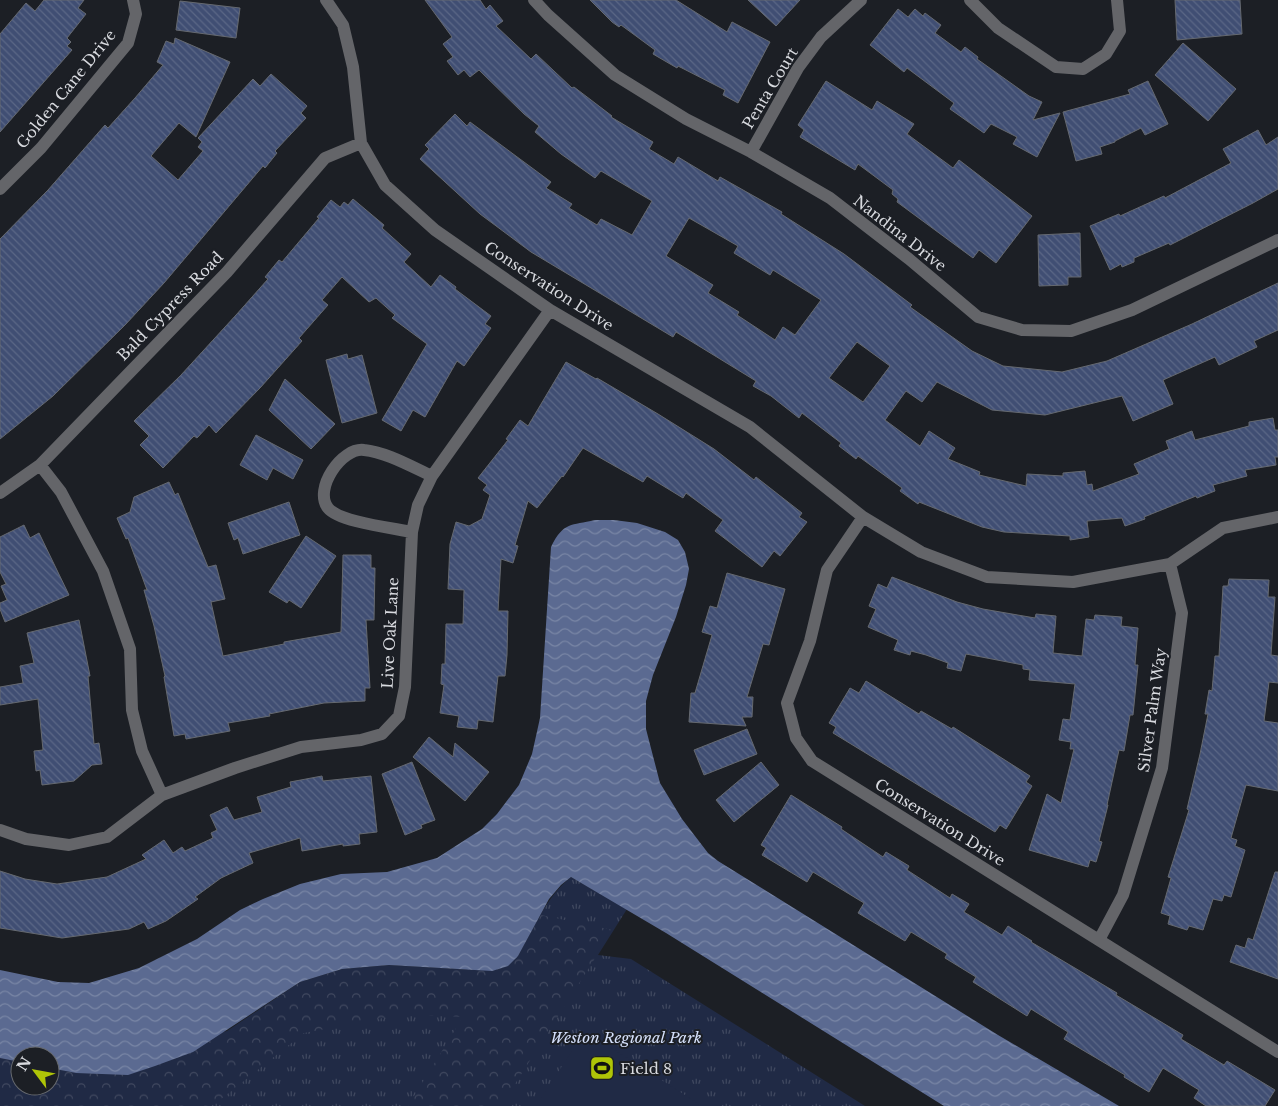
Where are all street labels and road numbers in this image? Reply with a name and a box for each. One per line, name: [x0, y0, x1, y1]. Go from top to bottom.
street label: Golden Cane Drive: [12, 26, 120, 152]
street label: Penta Court: [738, 44, 802, 132]
street label: Nandina Drive: [850, 191, 950, 275]
street label: Conservation Drive: [481, 237, 617, 335]
street label: Bald Cypress Road: [113, 247, 227, 365]
street label: Live Oak Lane: [378, 577, 402, 689]
street label: Silver Palm Way: [1134, 646, 1170, 773]
street label: Conservation Drive: [871, 774, 1009, 870]

